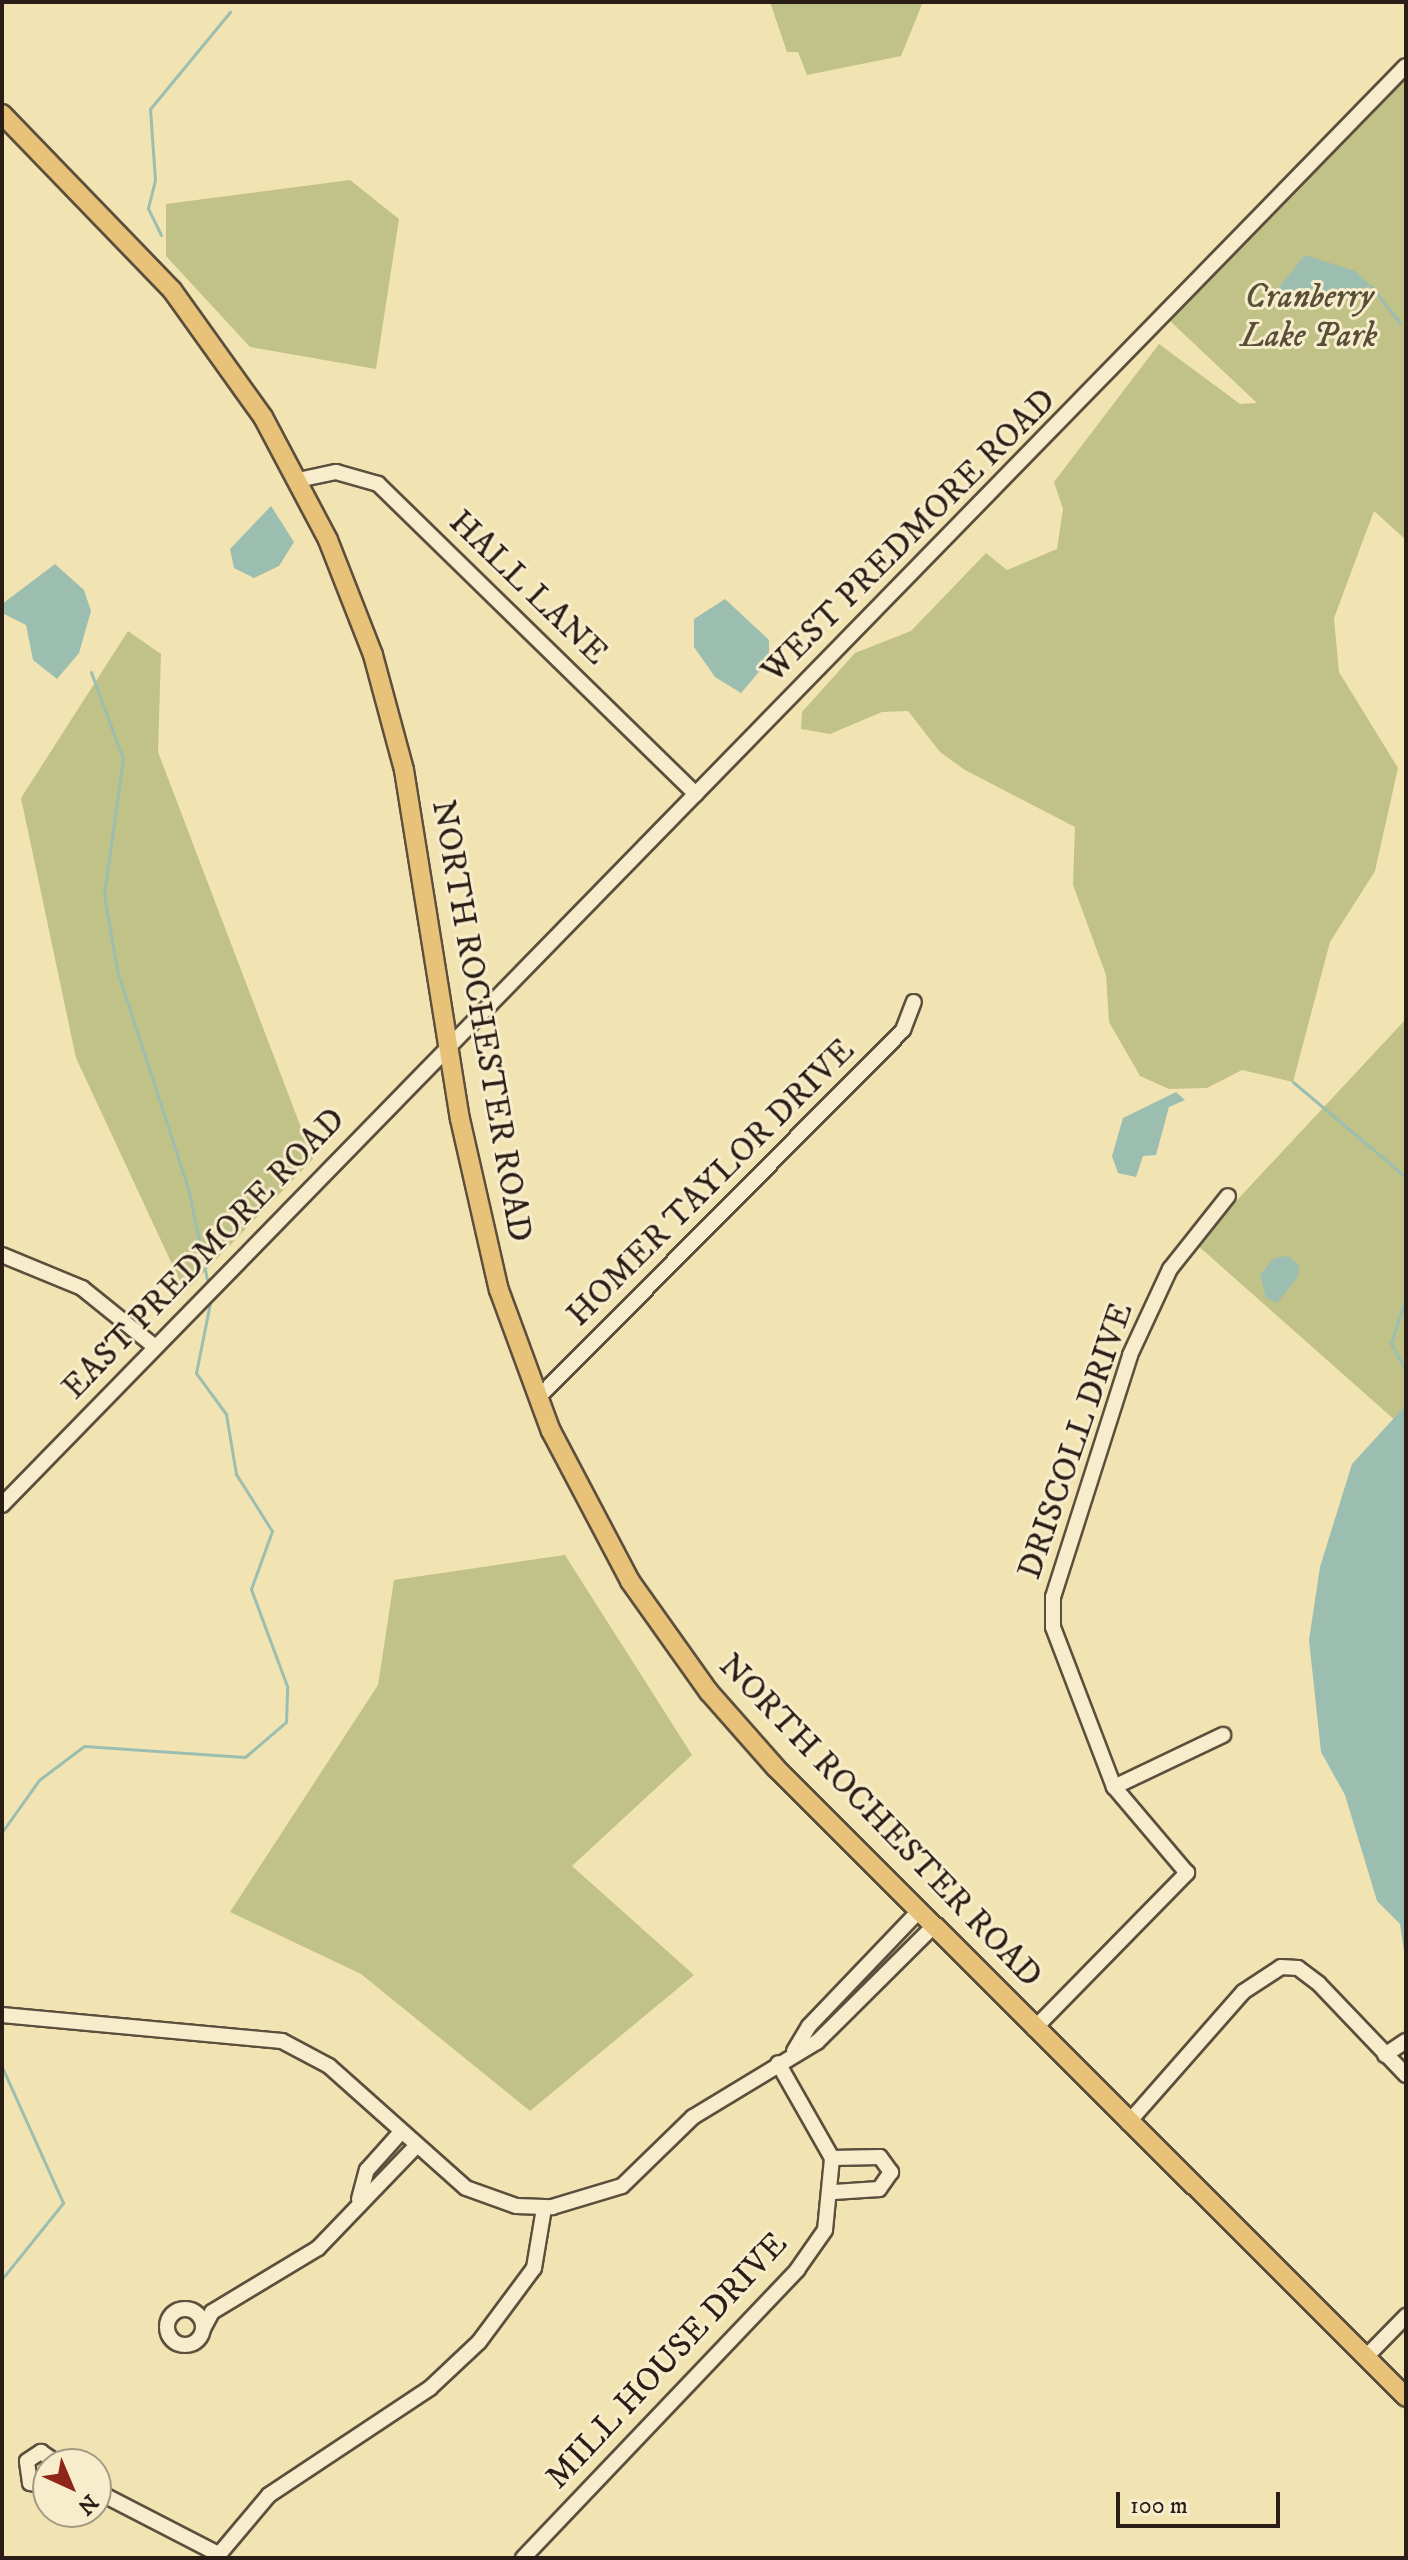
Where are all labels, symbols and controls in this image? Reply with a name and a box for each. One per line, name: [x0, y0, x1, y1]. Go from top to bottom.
park label: Cranberry Lake Park: [1240, 277, 1378, 356]
street label: WEST PREDMORE ROAD: [753, 380, 1065, 692]
street label: HALL LANE: [440, 502, 616, 674]
street label: NORTH ROCHESTER ROAD: [422, 797, 540, 1245]
street label: HOMER TAYLOR DRIVE: [559, 1031, 863, 1335]
street label: EAST PREDMORE ROAD: [54, 1100, 354, 1408]
street label: DRISCOLL DRIVE: [1010, 1298, 1142, 1584]
street label: NORTH ROCHESTER ROAD: [710, 1646, 1050, 1996]
street label: MILL HOUSE DRIVE: [537, 2224, 797, 2498]
north arrow: [32, 2448, 112, 2528]
scale bar: [1120, 2476, 1284, 2526]
text: N: [72, 2488, 104, 2520]
text: 100 m: [1130, 2491, 1188, 2521]

